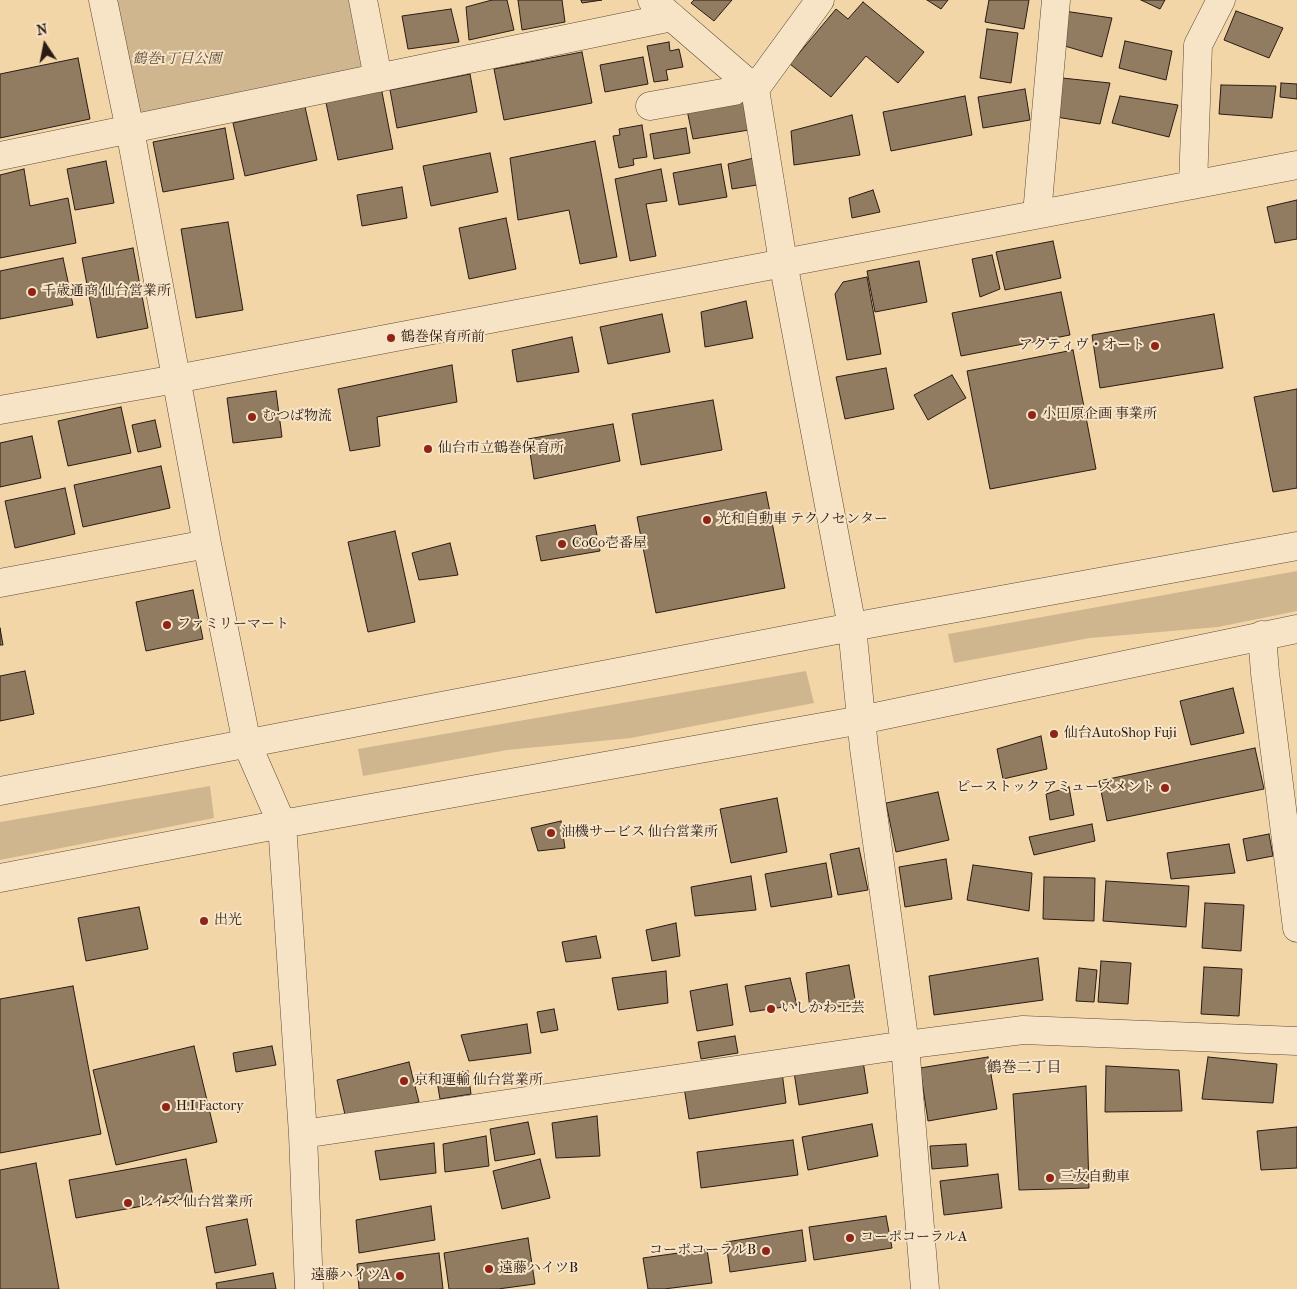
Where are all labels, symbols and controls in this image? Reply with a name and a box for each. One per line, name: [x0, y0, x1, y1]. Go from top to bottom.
north arrow: [20, 20, 70, 70]
text: N: [35, 20, 49, 39]
park label: 鶴巻1丁目公園: [132, 52, 222, 68]
place label: 千歳通商 仙台営業所: [42, 284, 171, 300]
marker: 千歳通商 仙台営業所: [26, 286, 38, 298]
place label: 鶴巻保育所前: [401, 330, 485, 346]
marker: 鶴巻保育所前: [385, 332, 397, 344]
place label: アクティヴ・オート: [1019, 338, 1145, 354]
marker: アクティヴ・オート: [1149, 340, 1161, 352]
place label: 小田原企画 事業所: [1042, 407, 1157, 423]
place label: むつば物流: [262, 409, 332, 425]
marker: 小田原企画 事業所: [1026, 409, 1038, 421]
marker: むつば物流: [246, 411, 258, 423]
place label: 仙台市立鶴巻保育所: [438, 441, 564, 457]
marker: 仙台市立鶴巻保育所: [422, 443, 434, 455]
place label: 光和自動車 テクノセンター: [717, 512, 888, 528]
marker: 光和自動車 テクノセンター: [701, 514, 713, 526]
place label: CoCo壱番屋: [572, 536, 647, 552]
marker: CoCo壱番屋: [556, 538, 568, 550]
place label: ファミリーマート: [177, 617, 289, 633]
marker: ファミリーマート: [161, 619, 173, 631]
place label: 仙台AutoShop Fuji: [1064, 726, 1177, 742]
marker: 仙台AutoShop Fuji: [1048, 728, 1060, 740]
place label: ピーストック アミューズメント: [957, 780, 1155, 796]
marker: ピーストック アミューズメント: [1159, 782, 1171, 794]
place label: 油機サービス 仙台営業所: [561, 825, 718, 841]
marker: 油機サービス 仙台営業所: [545, 827, 557, 839]
place label: 出光: [214, 913, 242, 929]
marker: 出光: [198, 915, 210, 927]
place label: いしかわ工芸: [781, 1001, 865, 1017]
marker: いしかわ工芸: [765, 1003, 777, 1015]
district label: 鶴巻二丁目: [987, 1059, 1061, 1077]
place label: 京和運輸 仙台営業所: [414, 1073, 543, 1089]
marker: 京和運輸 仙台営業所: [398, 1075, 410, 1087]
place label: H.I Factory: [176, 1099, 244, 1115]
marker: H.I Factory: [160, 1101, 172, 1113]
place label: 三友自動車: [1060, 1170, 1130, 1186]
marker: 三友自動車: [1044, 1172, 1056, 1184]
place label: レイズ 仙台営業所: [138, 1195, 253, 1211]
marker: レイズ 仙台営業所: [122, 1197, 134, 1209]
place label: コーポコーラルA: [860, 1230, 967, 1246]
marker: コーポコーラルA: [844, 1232, 856, 1244]
place label: コーポコーラルB: [649, 1243, 756, 1259]
marker: コーポコーラルB: [760, 1245, 772, 1257]
place label: 遠藤ハイツB: [499, 1261, 578, 1277]
marker: 遠藤ハイツB: [483, 1263, 495, 1275]
place label: 遠藤ハイツA: [311, 1268, 390, 1284]
marker: 遠藤ハイツA: [394, 1270, 406, 1282]

